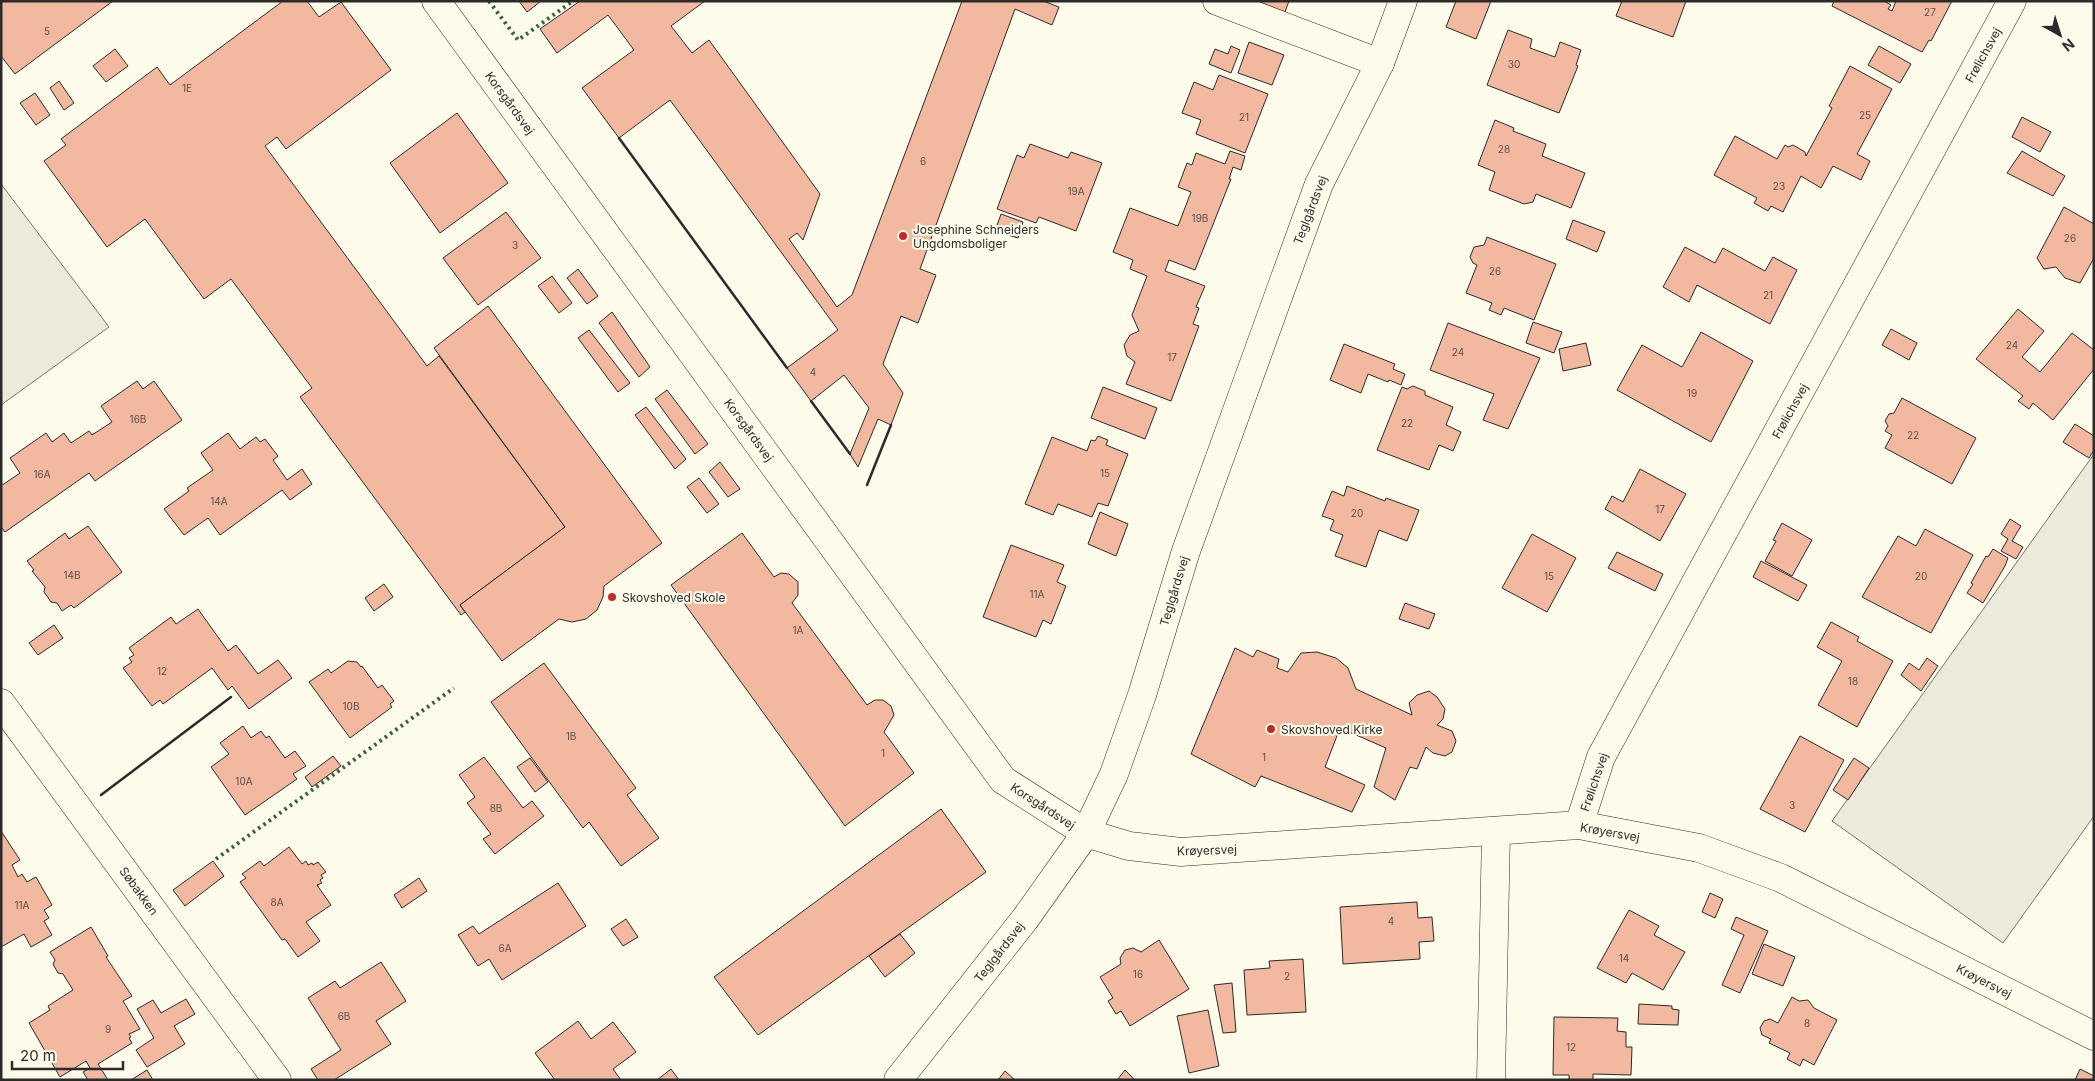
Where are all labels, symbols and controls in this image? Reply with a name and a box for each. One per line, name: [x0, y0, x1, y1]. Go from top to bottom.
house number: 27: [1924, 6, 1936, 18]
north arrow: [2035, 10, 2085, 60]
house number: 5: [44, 25, 50, 37]
street label: Frølichsvej: [1962, 25, 2004, 85]
text: N: [2059, 36, 2078, 55]
house number: 30: [1508, 58, 1520, 70]
street label: Korsgårdsvej: [482, 69, 538, 137]
house number: 1E: [182, 82, 192, 94]
house number: 25: [1859, 109, 1871, 121]
house number: 21: [1239, 111, 1249, 123]
house number: 28: [1498, 143, 1510, 155]
house number: 6: [920, 155, 926, 167]
street label: Teglgårdsvej: [1290, 173, 1330, 247]
house number: 23: [1773, 180, 1785, 192]
house number: 19A: [1067, 185, 1085, 197]
house number: 19B: [1192, 212, 1208, 224]
place label: Josephine Schneiders Ungdomsboliger: [913, 222, 1039, 251]
marker: Josephine Schneiders Ungdomsboliger: [897, 230, 909, 242]
house number: 26: [2064, 232, 2076, 244]
house number: 3: [512, 239, 518, 251]
house number: 26: [1489, 265, 1501, 277]
house number: 21: [1763, 289, 1773, 301]
house number: 24: [2006, 339, 2018, 351]
house number: 24: [1452, 346, 1464, 358]
house number: 17: [1167, 351, 1177, 363]
house number: 4: [810, 366, 816, 378]
street label: Frølichsvej: [1769, 381, 1811, 441]
house number: 19: [1687, 387, 1697, 399]
street label: Korsgårdsvej: [721, 396, 777, 464]
house number: 16B: [130, 413, 146, 425]
house number: 22: [1401, 417, 1413, 429]
house number: 22: [1907, 429, 1919, 441]
house number: 15: [1100, 467, 1110, 479]
house number: 16A: [33, 468, 51, 480]
house number: 14A: [210, 495, 228, 507]
house number: 17: [1655, 503, 1665, 515]
house number: 20: [1351, 507, 1363, 519]
street label: Teglgårdsvej: [1156, 554, 1192, 628]
house number: 14B: [63, 569, 81, 581]
house number: 15: [1544, 570, 1554, 582]
house number: 20: [1915, 570, 1927, 582]
house number: 11A: [1029, 588, 1045, 600]
place label: Skovshoved Skole: [622, 590, 725, 605]
marker: Skovshoved Skole: [606, 591, 618, 603]
house number: 1A: [793, 624, 804, 636]
house number: 12: [157, 665, 167, 677]
house number: 18: [1848, 675, 1858, 687]
house number: 10B: [343, 700, 359, 712]
place label: Skovshoved Kirke: [1281, 722, 1383, 737]
marker: Skovshoved Kirke: [1265, 723, 1277, 735]
house number: 1B: [566, 730, 576, 742]
house number: 1: [881, 747, 885, 759]
house number: 1: [1262, 751, 1266, 763]
street label: Frølichsvej: [1577, 751, 1611, 813]
house number: 10A: [235, 775, 253, 787]
street label: Korsgårdsvej: [1008, 780, 1078, 833]
house number: 3: [1789, 799, 1795, 811]
house number: 8B: [490, 802, 502, 814]
street label: Krøyersvej: [1579, 819, 1641, 845]
street label: Krøyersvej: [1177, 841, 1237, 859]
street label: Søbakken: [116, 864, 162, 918]
house number: 8A: [270, 896, 284, 908]
house number: 11A: [14, 899, 30, 911]
house number: 4: [1388, 915, 1394, 927]
street label: Teglgårdsvej: [971, 919, 1027, 985]
house number: 6A: [498, 942, 512, 954]
house number: 14: [1619, 952, 1629, 964]
street label: Krøyersvej: [1954, 961, 2014, 1001]
house number: 16: [1133, 968, 1143, 980]
house number: 2: [1284, 970, 1290, 982]
house number: 6B: [338, 1010, 350, 1022]
house number: 8: [1804, 1017, 1810, 1029]
house number: 9: [105, 1023, 111, 1035]
scale bar: [12, 1038, 124, 1070]
house number: 12: [1566, 1041, 1576, 1053]
text: 20 m: [20, 1046, 56, 1065]

